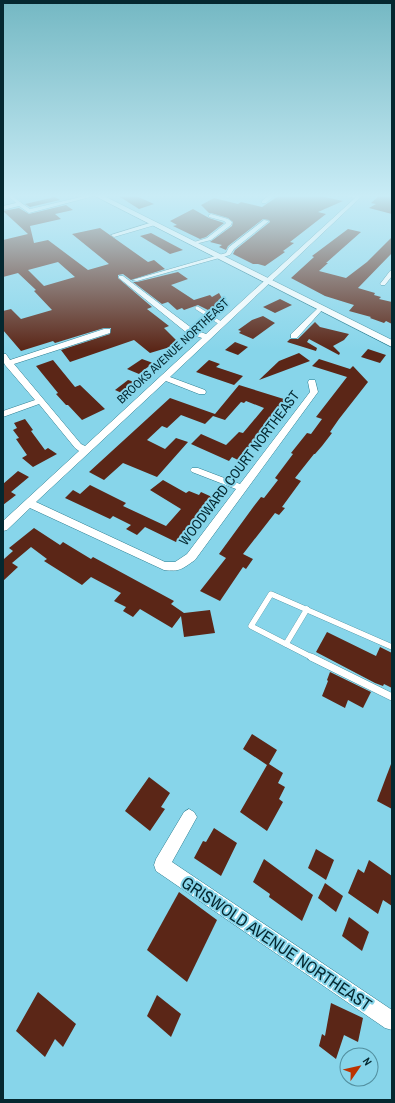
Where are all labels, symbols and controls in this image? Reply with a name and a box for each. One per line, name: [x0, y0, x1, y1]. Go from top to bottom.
street label: BROOKS AVENUE NORTHEAST: [114, 295, 232, 407]
street label: WOODWARD COURT NORTHEAST: [175, 387, 303, 549]
street label: GRISWOLD AVENUE NORTHEAST: [177, 871, 377, 1016]
north arrow: [339, 1047, 379, 1087]
text: N: [360, 1055, 375, 1068]

